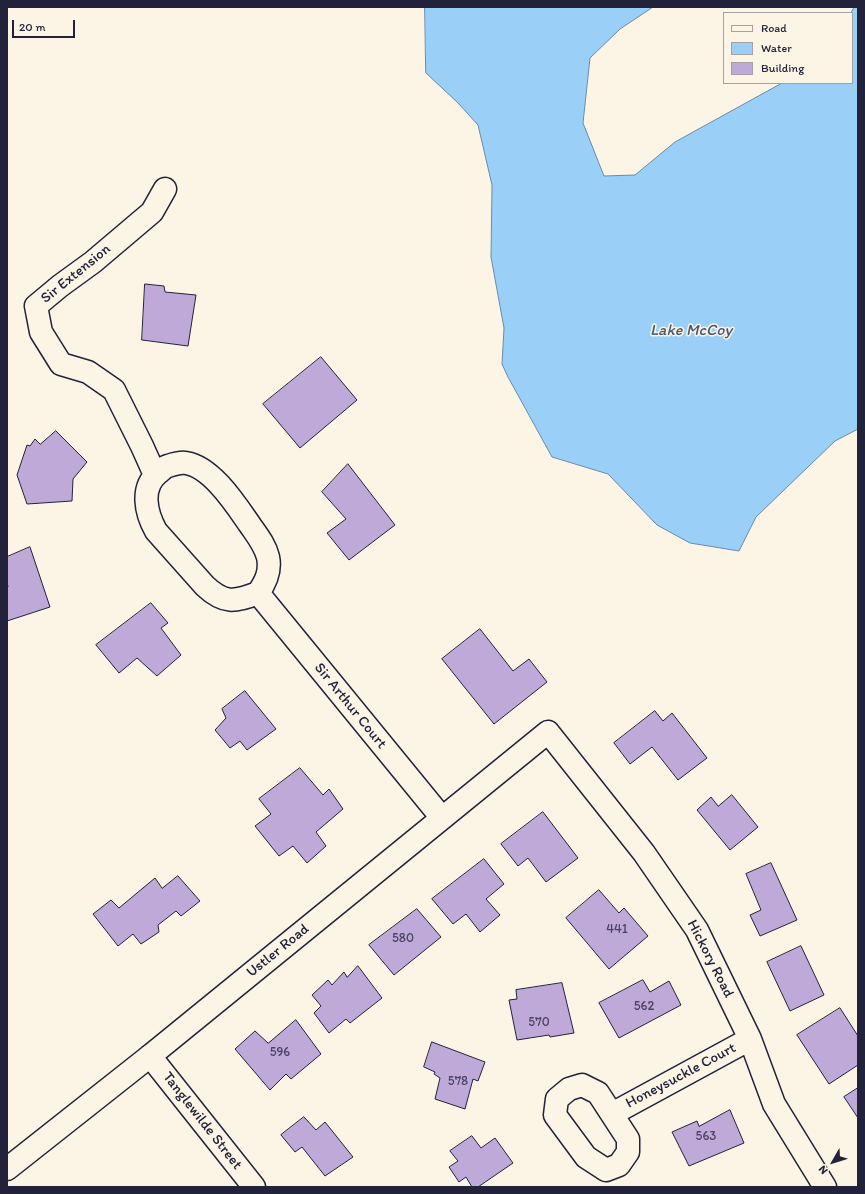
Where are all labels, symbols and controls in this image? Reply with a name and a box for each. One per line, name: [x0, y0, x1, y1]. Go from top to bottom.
scale bar: [14, 12, 77, 38]
legend: [723, 12, 853, 84]
text: 20 m: [19, 20, 46, 34]
text: Road: [761, 21, 787, 35]
text: Water: [761, 41, 792, 55]
text: Building: [761, 61, 804, 75]
street label: Sir Extension: [38, 240, 114, 308]
water label: Lake McCoy: [650, 321, 732, 341]
street label: Sir Arthur Court: [310, 659, 390, 753]
street label: Hickory Road: [683, 917, 737, 1001]
street label: Ustler Road: [243, 920, 313, 982]
house number: 441: [606, 922, 628, 938]
house number: 580: [392, 931, 414, 947]
house number: 562: [634, 999, 654, 1015]
house number: 570: [528, 1015, 550, 1031]
street label: Honeysuckle Court: [623, 1039, 739, 1113]
house number: 596: [270, 1045, 290, 1061]
street label: Tanglewilde Street: [158, 1069, 246, 1173]
house number: 578: [448, 1074, 468, 1090]
house number: 563: [696, 1129, 716, 1145]
north arrow: [813, 1142, 853, 1182]
text: N: [816, 1163, 831, 1177]

